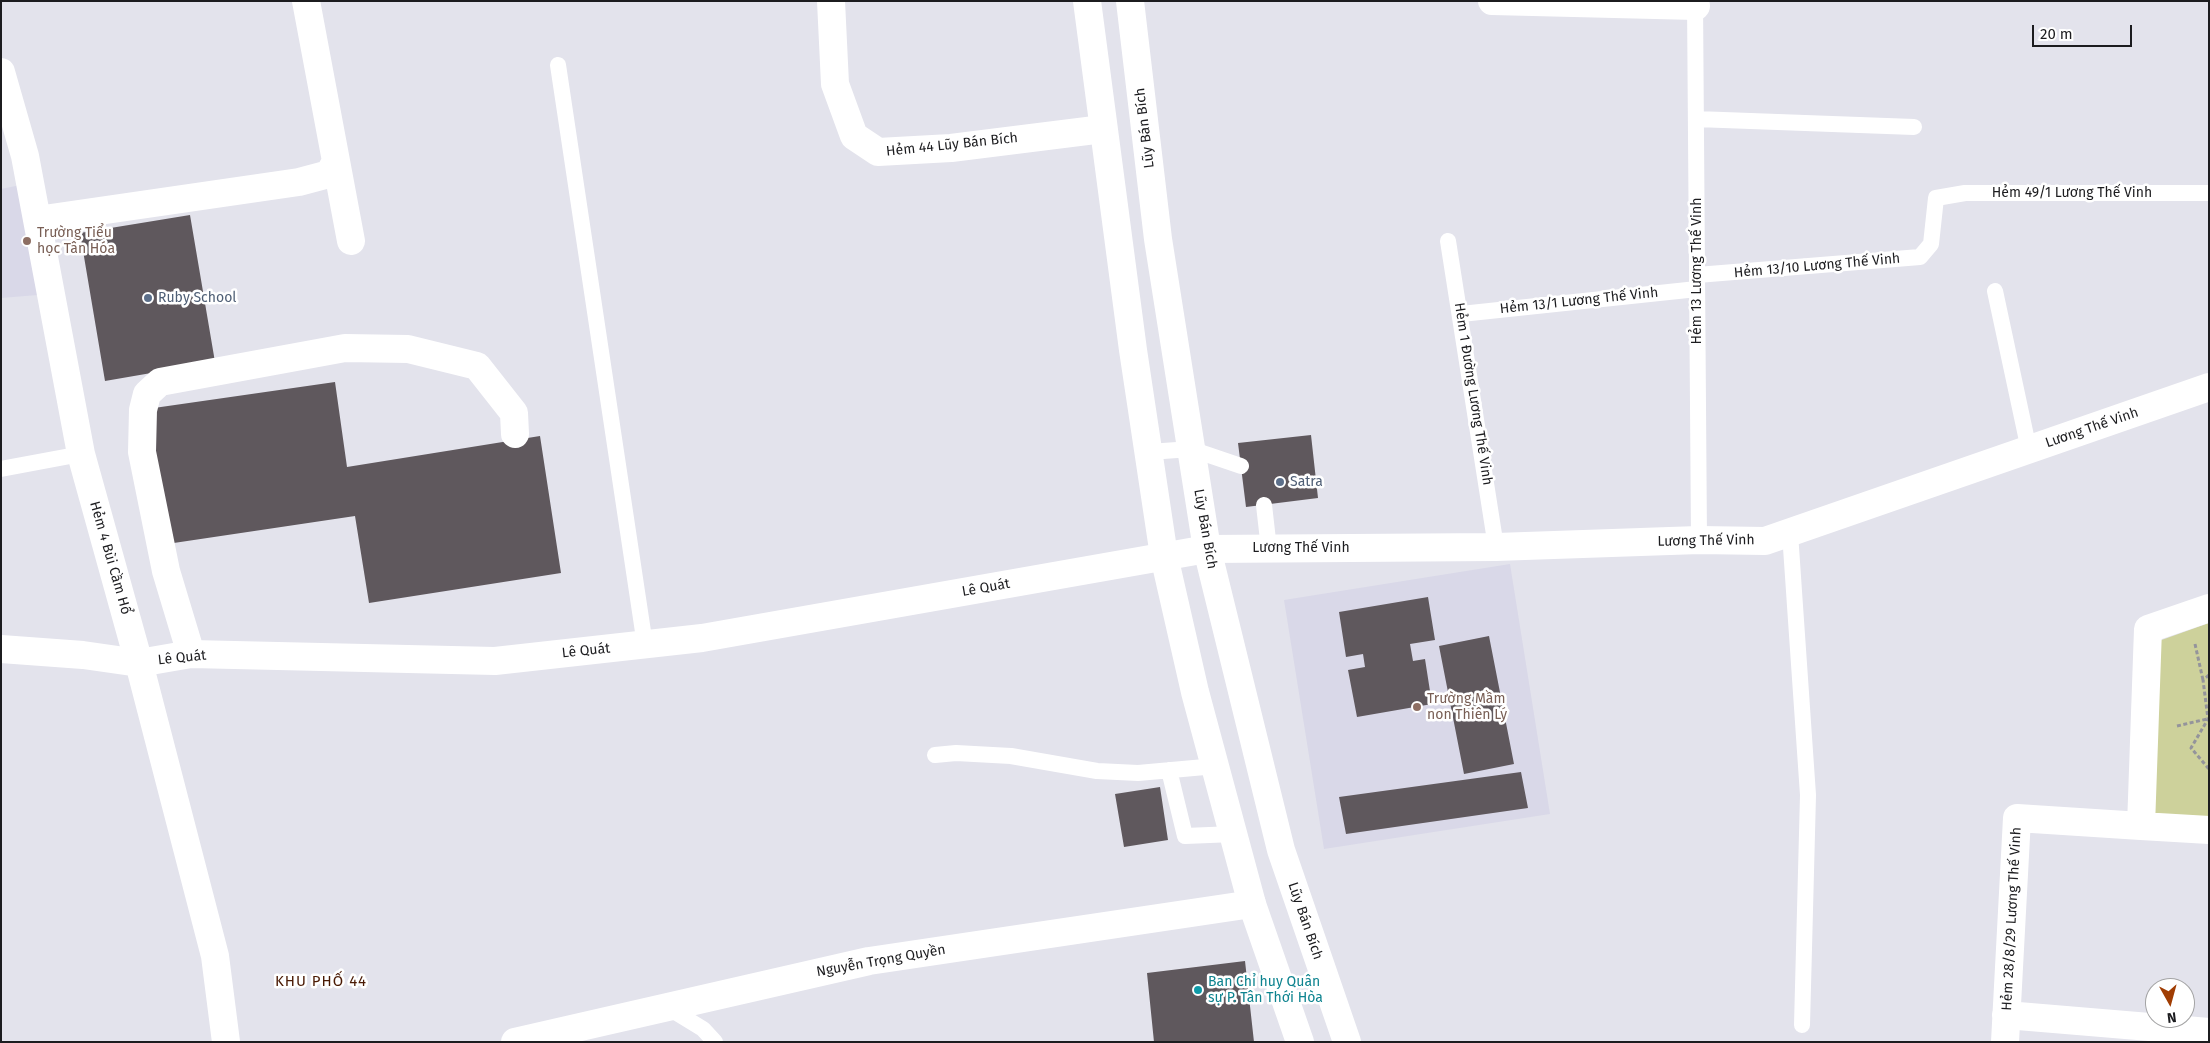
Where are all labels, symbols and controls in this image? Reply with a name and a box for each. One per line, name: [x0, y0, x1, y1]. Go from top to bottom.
scale bar: [2035, 15, 2135, 47]
text: 20 m: [2040, 25, 2073, 43]
street label: Lũy Bán Bích: [1132, 87, 1158, 169]
street label: Hẻm 44 Lũy Bán Bích: [885, 130, 1019, 160]
street label: Hẻm 49/1 Lương Thế Vinh: [1992, 185, 2152, 201]
street label: Hẻm 13 Lương Thế Vinh: [1689, 198, 1705, 344]
place label: Trường Tiểu học Tân Hóa: [37, 225, 115, 258]
marker: Trường Tiểu học Tân Hóa: [21, 235, 33, 247]
street label: Hẻm 13/10 Lương Thế Vinh: [1733, 250, 1901, 282]
street label: Hẻm 13/1 Lương Thế Vinh: [1499, 284, 1659, 318]
place label: Ruby School: [158, 290, 236, 306]
marker: Ruby School: [142, 292, 154, 304]
street label: Hẻm 1 Đường Lương Thế Vinh: [1450, 301, 1496, 487]
street label: Lương Thế Vinh: [2043, 404, 2141, 452]
place label: Satra: [1290, 474, 1323, 490]
marker: Satra: [1274, 476, 1286, 488]
street label: Lũy Bán Bích: [1190, 488, 1220, 570]
street label: Hẻm 4 Bùi Cầm Hổ: [86, 499, 134, 617]
street label: Lương Thế Vinh: [1657, 532, 1755, 550]
street label: Lương Thế Vinh: [1252, 540, 1350, 556]
street label: Lê Quát: [961, 576, 1011, 600]
street label: Lê Quát: [561, 640, 611, 662]
street label: Lê Quát: [157, 647, 207, 669]
place label: Trường Mầm non Thiên Lý: [1427, 691, 1507, 724]
marker: Trường Mầm non Thiên Lý: [1411, 701, 1423, 713]
street label: Hẻm 28/8/29 Lương Thế Vinh: [1999, 827, 2025, 1011]
street label: Lũy Bán Bích: [1284, 880, 1326, 962]
street label: Nguyễn Trọng Quyền: [815, 941, 947, 981]
district label: KHU PHỐ 44: [274, 973, 368, 991]
place label: Ban Chỉ huy Quân sự P. Tân Thới Hòa: [1208, 974, 1323, 1006]
north arrow: [2145, 978, 2195, 1028]
marker: Ban Chỉ huy Quân sự P. Tân Thới Hòa: [1192, 984, 1204, 996]
text: N: [2166, 1008, 2177, 1026]

